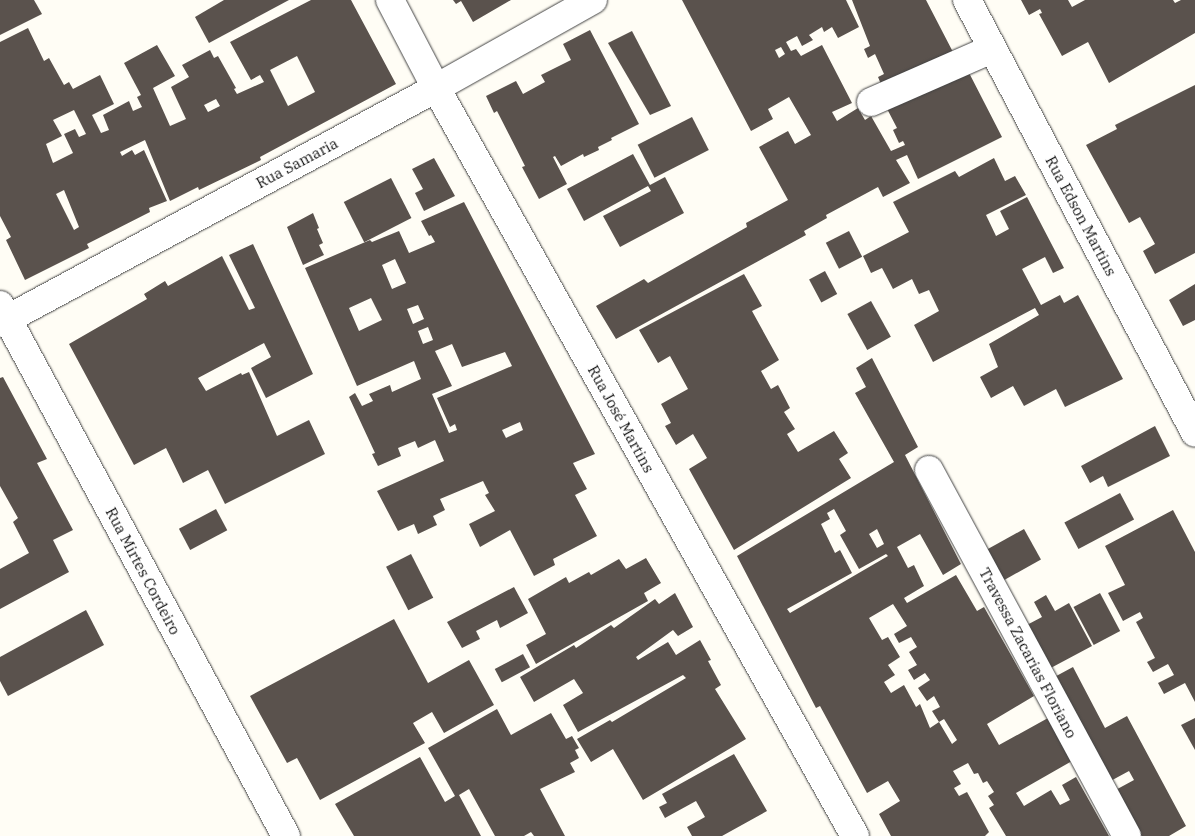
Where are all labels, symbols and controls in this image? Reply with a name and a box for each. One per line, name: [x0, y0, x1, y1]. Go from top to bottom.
street label: Rua Samaria: [253, 134, 341, 192]
street label: Rua Edson Martins: [1042, 153, 1120, 279]
street label: Rua José Martins: [584, 362, 658, 476]
street label: Rua Mirtes Cordeiro: [102, 504, 184, 638]
street label: Travessa Zacarias Floriano: [975, 565, 1081, 741]

